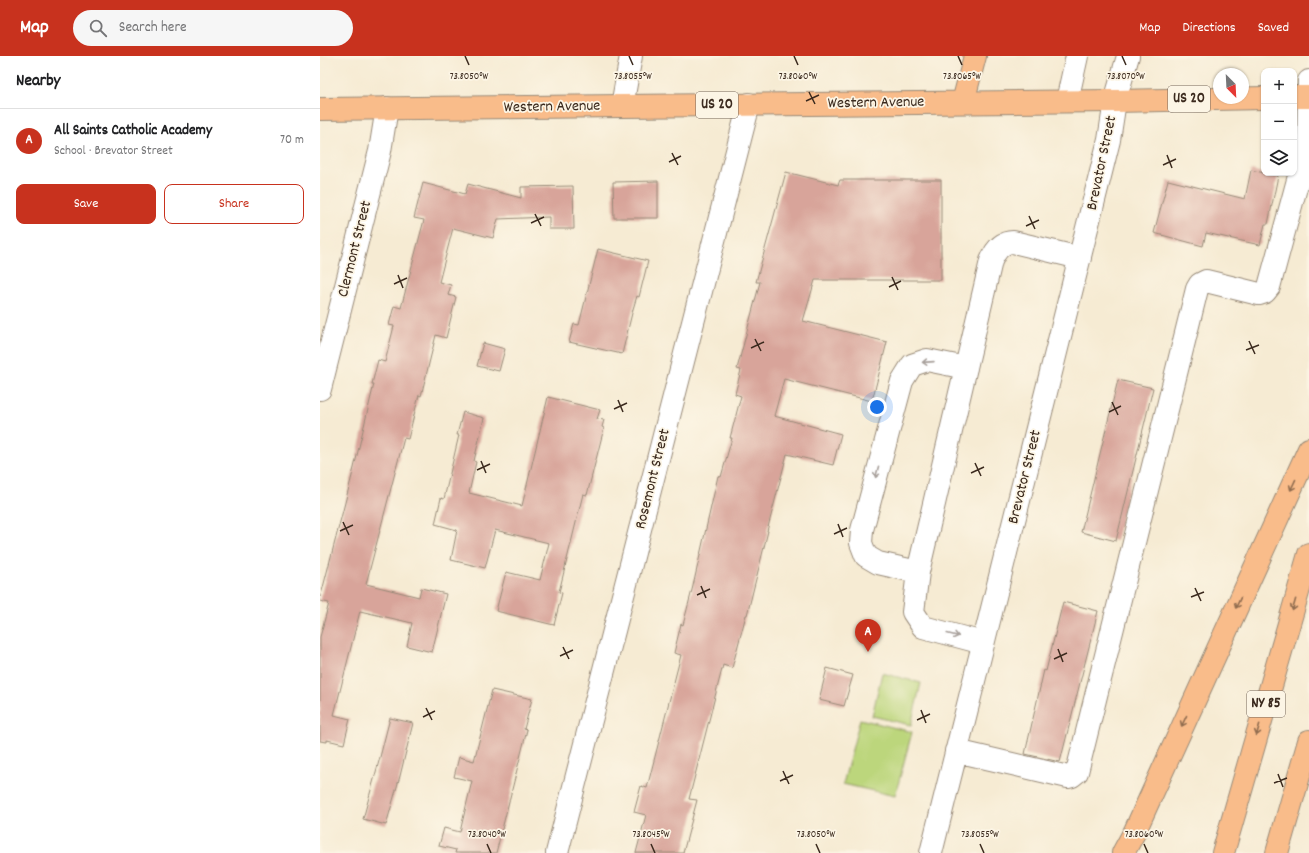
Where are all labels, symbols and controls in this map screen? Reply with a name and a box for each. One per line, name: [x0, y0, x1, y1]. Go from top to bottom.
search box: [73, 10, 353, 46]
text: Map: [20, 15, 49, 42]
icon: search: [87, 17, 109, 39]
text: Search here: [119, 17, 187, 39]
text: Map: [1139, 18, 1161, 38]
text: Directions: [1183, 18, 1236, 38]
text: Saved: [1258, 18, 1289, 38]
north arrow: [1213, 68, 1249, 104]
map controls: [1261, 68, 1297, 176]
button: +: [1261, 68, 1297, 104]
text: Nearby: [16, 70, 60, 94]
text: 73.8050°W: [450, 70, 488, 84]
text: 73.8055°W: [614, 70, 652, 84]
text: 73.8060°W: [779, 70, 818, 84]
text: 73.8065°W: [943, 70, 981, 84]
text: 73.8070°W: [1107, 70, 1145, 84]
road number: US 20: [1168, 86, 1210, 112]
street label: Western Avenue: [827, 91, 925, 115]
road number: US 20: [696, 92, 738, 118]
street label: Western Avenue: [503, 95, 601, 119]
button: −: [1261, 104, 1297, 140]
street label: Brevator Street: [1081, 113, 1123, 212]
text: All Saints Catholic Academy: [54, 120, 212, 142]
text: A: [25, 131, 33, 150]
text: 70 m: [280, 131, 304, 150]
button: layers: [1261, 140, 1297, 176]
text: School · Brevator Street: [54, 142, 173, 161]
button: Save: [16, 184, 156, 224]
button: Share: [164, 184, 304, 224]
street label: Clermont Street: [332, 198, 378, 300]
one-way arrow: [922, 358, 935, 365]
your location: [867, 397, 887, 417]
street label: Rosemont Street: [629, 426, 677, 532]
street label: Brevator Street: [1002, 427, 1048, 526]
one-way arrow: [873, 466, 881, 479]
one-way arrow: [1289, 479, 1296, 491]
one-way arrow: [1234, 597, 1242, 609]
one-way arrow: [1290, 598, 1297, 611]
pin: A: [855, 619, 881, 652]
one-way arrow: [946, 632, 959, 639]
road number: NY 85: [1247, 691, 1285, 717]
one-way arrow: [1180, 715, 1187, 727]
one-way arrow: [1254, 723, 1261, 736]
text: 73.8040°W: [468, 828, 506, 842]
text: 73.8045°W: [632, 828, 670, 842]
text: 73.8050°W: [797, 828, 835, 842]
text: 73.8055°W: [961, 828, 999, 842]
text: 73.8060°W: [1125, 828, 1164, 842]

